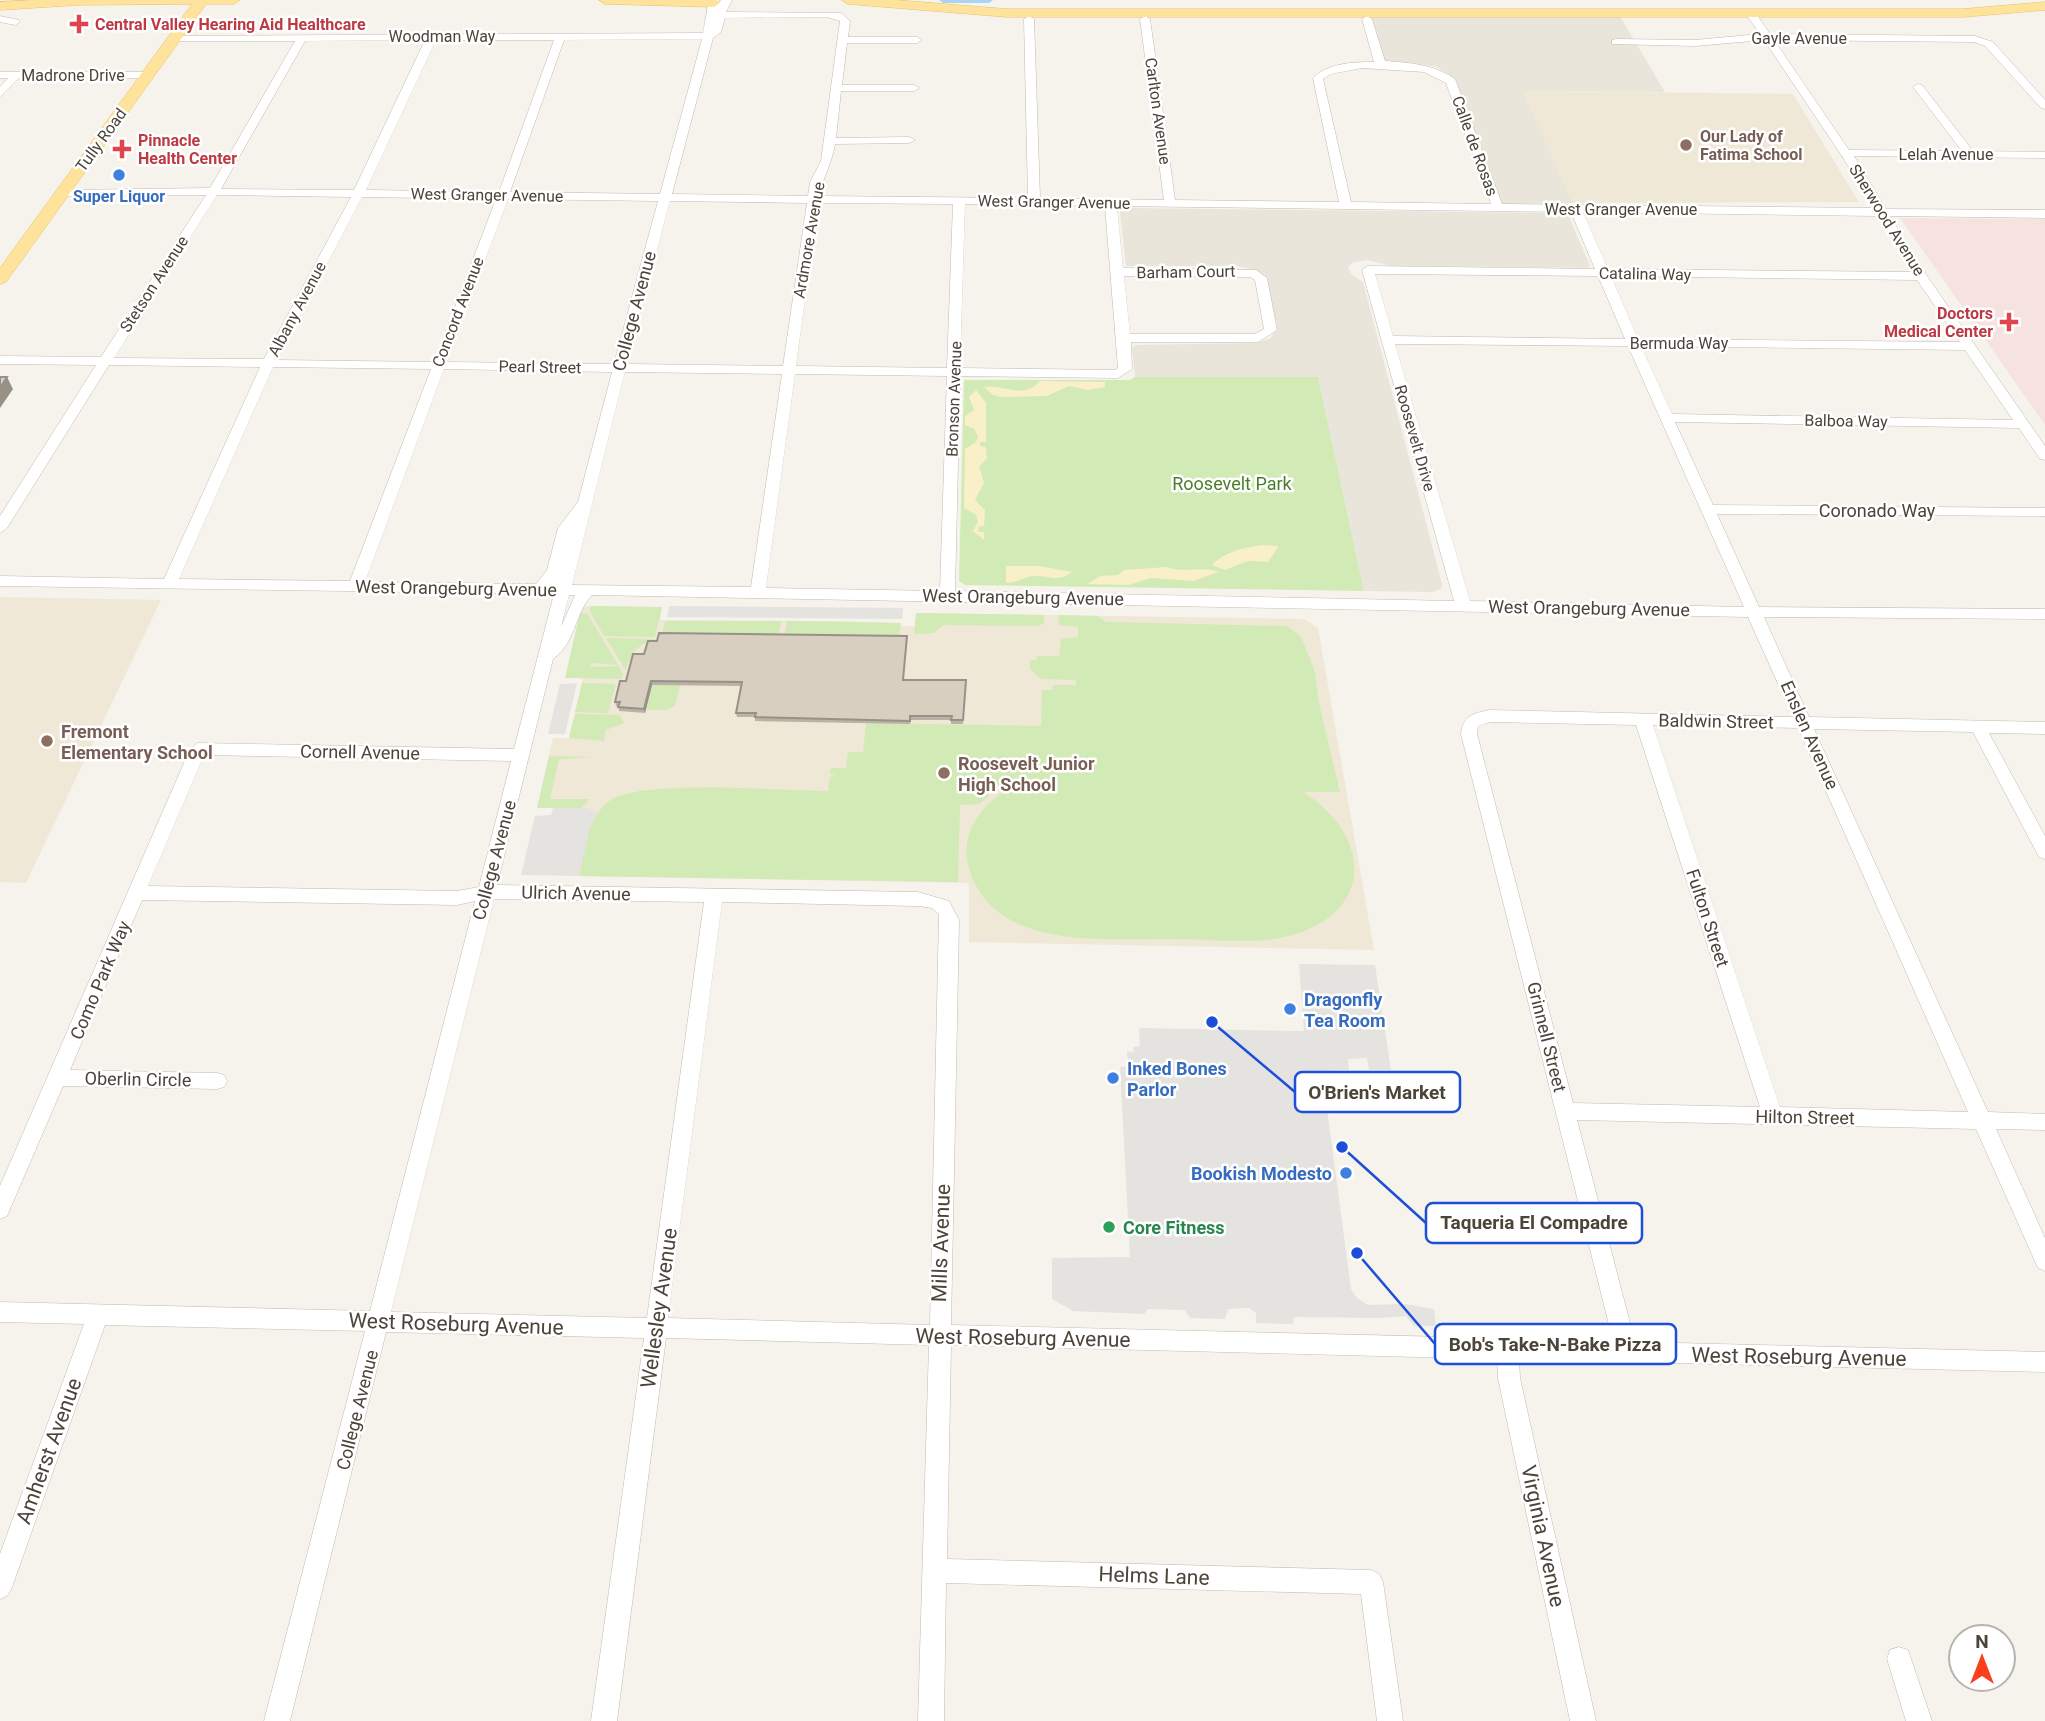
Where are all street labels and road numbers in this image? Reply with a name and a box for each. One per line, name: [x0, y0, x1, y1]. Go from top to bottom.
street label: Woodman Way: [389, 27, 496, 46]
street label: Gayle Avenue: [1751, 29, 1847, 48]
street label: Carlton Avenue: [1141, 56, 1175, 166]
street label: Madrone Drive: [21, 66, 125, 85]
street label: Calle de Rosas: [1448, 93, 1502, 199]
street label: Tully Road: [72, 105, 130, 175]
street label: Lelah Avenue: [1899, 145, 1993, 164]
street label: Sherwood Avenue: [1845, 161, 1929, 279]
street label: Ardmore Avenue: [789, 180, 829, 300]
street label: West Granger Avenue: [411, 184, 563, 206]
street label: West Granger Avenue: [978, 191, 1130, 213]
street label: West Granger Avenue: [1545, 200, 1697, 219]
street label: Stetson Avenue: [116, 232, 192, 336]
street label: College Avenue: [608, 249, 660, 373]
street label: Concord Avenue: [428, 254, 488, 370]
street label: Albany Avenue: [264, 258, 330, 360]
street label: Barham Court: [1136, 262, 1236, 282]
street label: Catalina Way: [1599, 264, 1692, 284]
street label: Bermuda Way: [1630, 334, 1729, 353]
street label: Bronson Avenue: [942, 341, 966, 457]
street label: Pearl Street: [499, 357, 581, 377]
street label: Roosevelt Drive: [1391, 383, 1439, 493]
street label: Balboa Way: [1804, 411, 1888, 431]
street label: Coronado Way: [1819, 500, 1936, 521]
street label: West Orangeburg Avenue: [355, 576, 557, 600]
street label: West Orangeburg Avenue: [922, 585, 1124, 609]
street label: West Orangeburg Avenue: [1488, 596, 1690, 620]
street label: Enslen Avenue: [1777, 677, 1843, 793]
street label: Baldwin Street: [1658, 709, 1774, 733]
street label: Cornell Avenue: [300, 740, 420, 764]
street label: College Avenue: [468, 798, 520, 922]
street label: Fulton Street: [1682, 866, 1734, 970]
street label: Ulrich Avenue: [521, 882, 631, 904]
street label: Como Park Way: [66, 917, 135, 1043]
street label: Grinnell Street: [1523, 980, 1571, 1094]
street label: Oberlin Circle: [84, 1068, 192, 1090]
street label: Hilton Street: [1755, 1106, 1855, 1128]
street label: Mills Avenue: [927, 1183, 955, 1303]
street label: Wellesley Avenue: [636, 1226, 682, 1390]
street label: West Roseburg Avenue: [348, 1308, 564, 1340]
street label: West Roseburg Avenue: [915, 1324, 1131, 1352]
street label: West Roseburg Avenue: [1691, 1343, 1907, 1371]
street label: College Avenue: [332, 1348, 382, 1472]
street label: Amherst Avenue: [11, 1375, 87, 1527]
street label: Virginia Avenue: [1516, 1463, 1570, 1609]
street label: Helms Lane: [1098, 1562, 1210, 1590]

